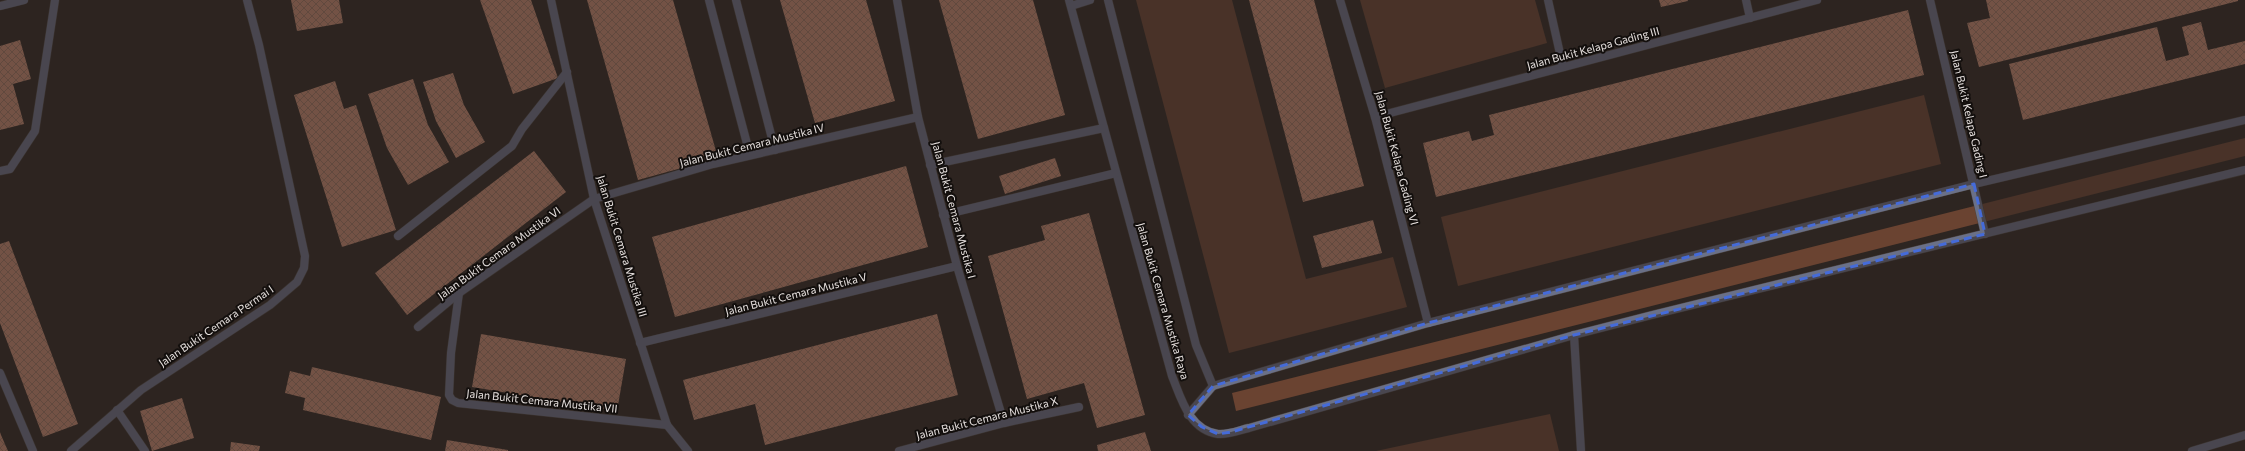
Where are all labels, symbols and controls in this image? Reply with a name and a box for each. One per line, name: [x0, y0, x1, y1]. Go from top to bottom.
street label: Jalan Bukit Kelapa Gading III: [1525, 24, 1661, 72]
street label: Jalan Bukit Kelapa Gading I: [1947, 49, 1991, 179]
street label: Jalan Bukit Kelapa Gading VI: [1372, 89, 1422, 227]
street label: Jalan Bukit Cemara Mustika IV: [678, 120, 826, 170]
street label: Jalan Bukit Cemara Mustika I: [929, 140, 979, 280]
street label: Jalan Bukit Cemara Mustika III: [594, 173, 650, 319]
street label: Jalan Bukit Cemara Mustika VI: [435, 204, 563, 302]
street label: Jalan Bukit Cemara Mustika Raya: [1134, 221, 1192, 381]
street label: Jalan Bukit Cemara Mustika V: [724, 269, 869, 318]
street label: Jalan Bukit Cemara Permai I: [156, 282, 276, 370]
street label: Jalan Bukit Cemara Mustika VII: [466, 386, 618, 416]
street label: Jalan Bukit Cemara Mustika X: [915, 393, 1060, 442]

